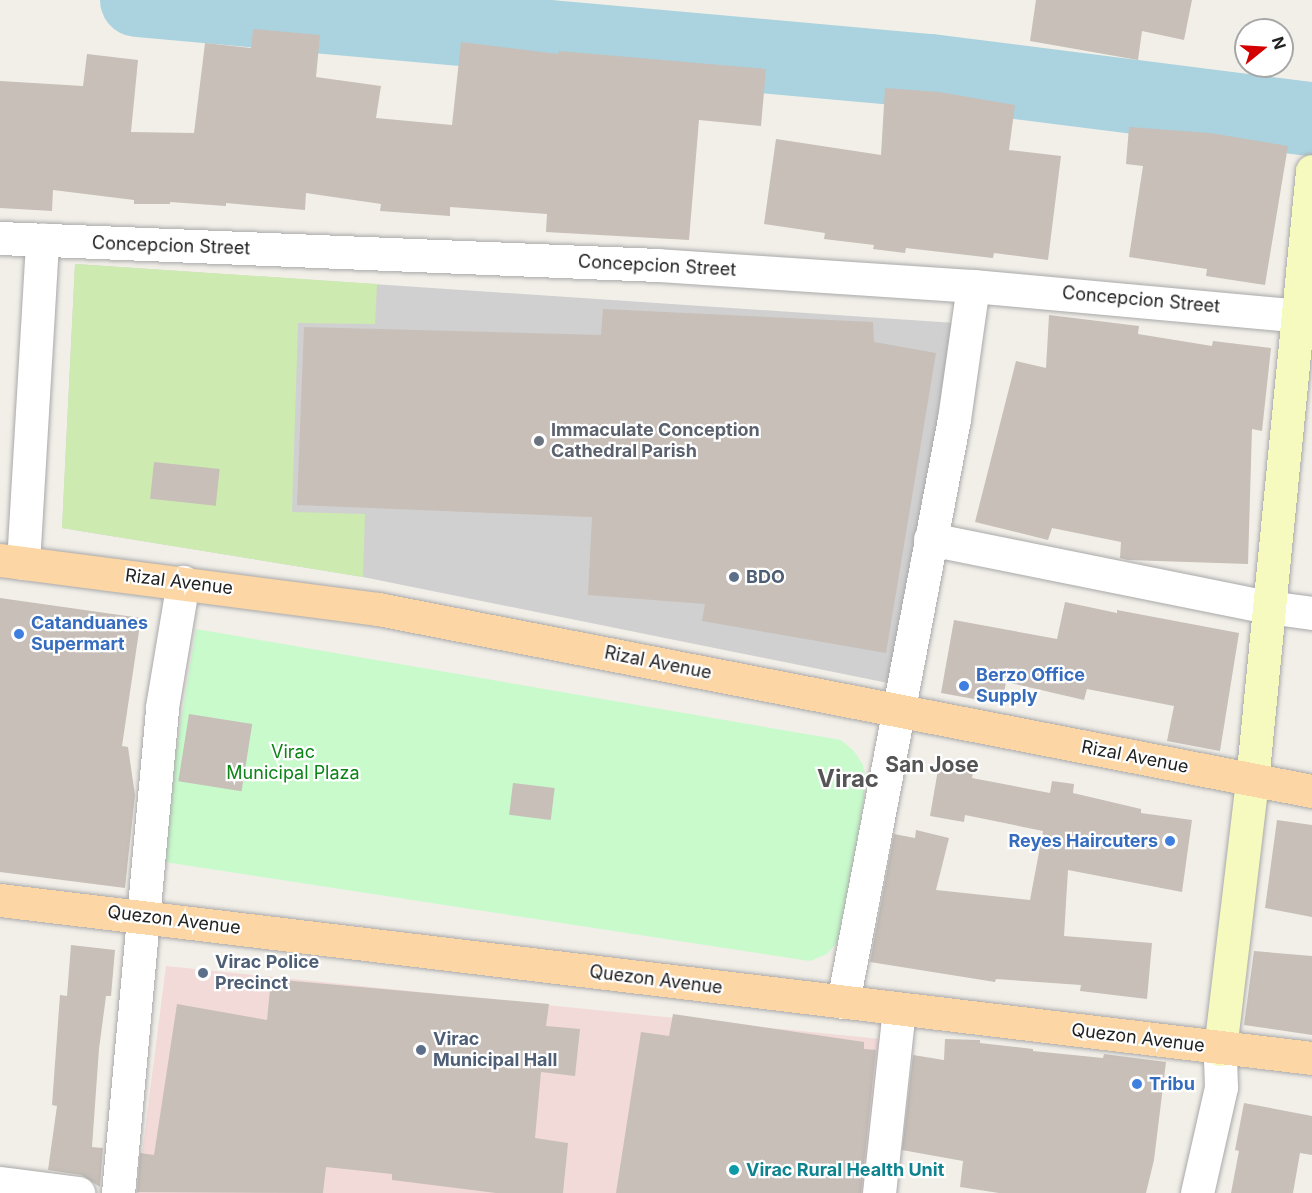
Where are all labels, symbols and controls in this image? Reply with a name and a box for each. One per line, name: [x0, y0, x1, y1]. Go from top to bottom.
north arrow: [1234, 18, 1294, 78]
text: N: [1268, 34, 1291, 52]
street label: Concepcion Street: [92, 232, 250, 260]
street label: Concepcion Street: [577, 251, 737, 281]
street label: Concepcion Street: [1061, 282, 1221, 318]
place label: Immaculate Conception Cathedral Parish: [551, 420, 760, 462]
marker: Immaculate Conception Cathedral Parish: [532, 434, 546, 448]
street label: Rizal Avenue: [124, 565, 234, 599]
place label: BDO: [746, 566, 785, 588]
marker: BDO: [727, 570, 741, 584]
place label: Catanduanes Supermart: [31, 613, 148, 656]
marker: Catanduanes Supermart: [12, 627, 26, 641]
street label: Rizal Avenue: [603, 642, 713, 684]
place label: Berzo Office Supply: [976, 665, 1085, 708]
marker: Berzo Office Supply: [957, 679, 971, 693]
street label: Rizal Avenue: [1080, 736, 1190, 778]
park label: Virac Municipal Plaza: [226, 742, 360, 784]
district label: San Jose: [885, 752, 979, 778]
district label: Virac: [817, 765, 879, 793]
place label: Reyes Haircuters: [1008, 830, 1158, 852]
marker: Reyes Haircuters: [1163, 834, 1177, 848]
street label: Quezon Avenue: [106, 901, 242, 939]
place label: Virac Police Precinct: [215, 952, 319, 994]
street label: Quezon Avenue: [588, 961, 724, 999]
marker: Virac Police Precinct: [196, 966, 210, 980]
street label: Quezon Avenue: [1070, 1019, 1206, 1057]
place label: Virac Municipal Hall: [433, 1029, 557, 1072]
marker: Virac Municipal Hall: [414, 1043, 428, 1057]
place label: Tribu: [1149, 1073, 1195, 1095]
marker: Tribu: [1130, 1077, 1144, 1091]
place label: Virac Rural Health Unit: [746, 1159, 944, 1181]
marker: Virac Rural Health Unit: [727, 1163, 741, 1177]

